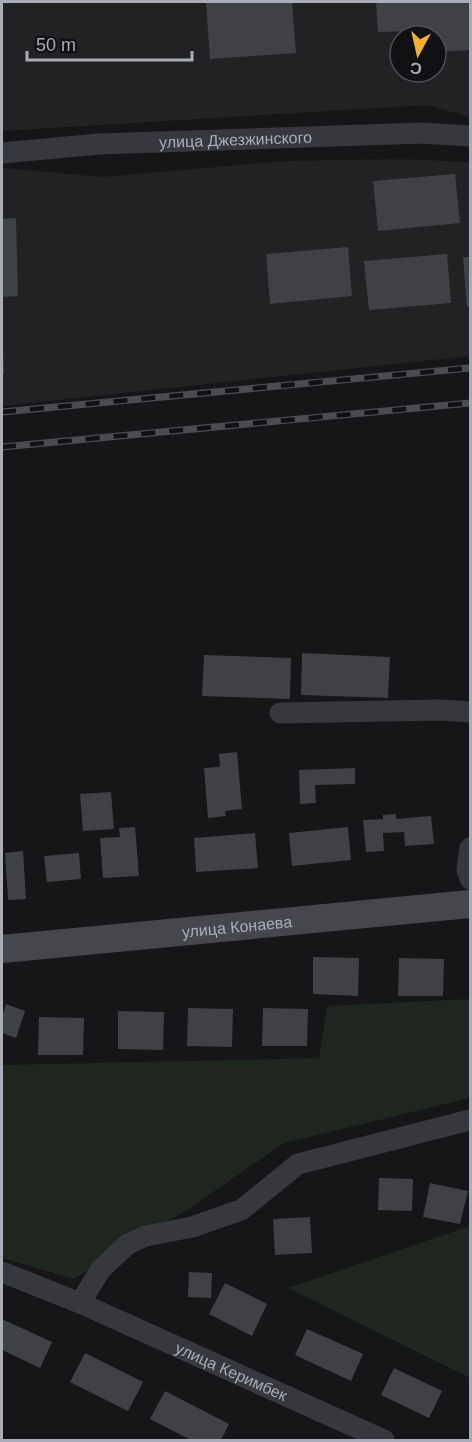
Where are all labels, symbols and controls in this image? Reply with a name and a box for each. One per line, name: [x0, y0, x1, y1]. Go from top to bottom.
scale bar: [27, 24, 192, 62]
north arrow: [388, 24, 448, 84]
text: 50 m: [36, 35, 76, 55]
text: С: [409, 59, 423, 78]
street label: улица Джезжинского: [159, 129, 312, 151]
street label: улица Конаева: [181, 913, 293, 941]
street label: улица Керимбек: [173, 1339, 290, 1405]

